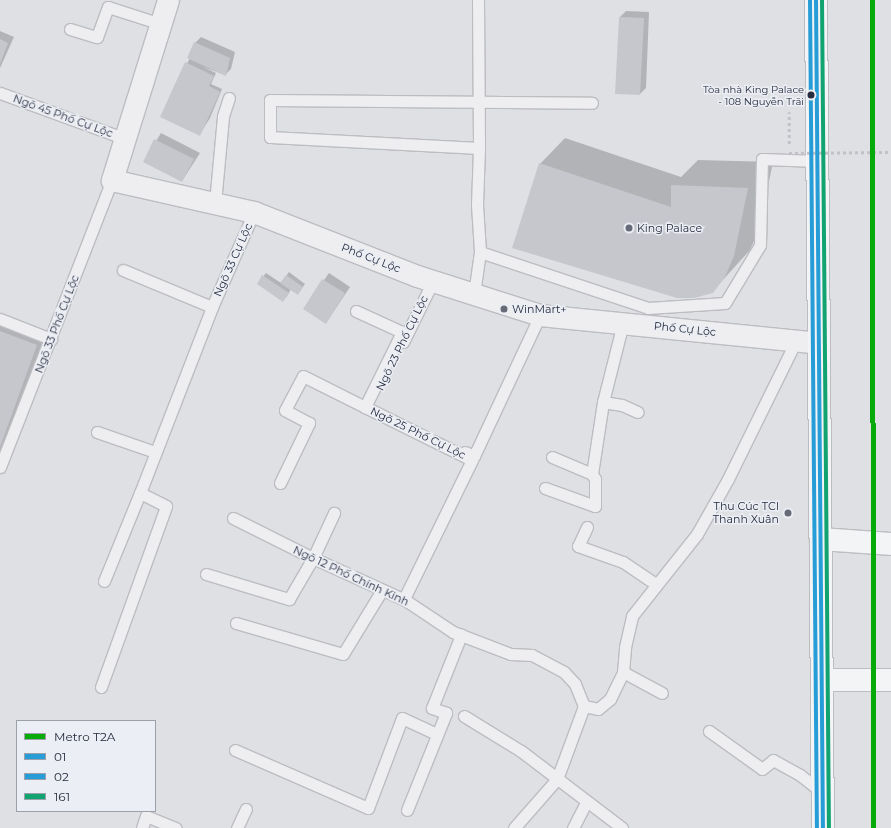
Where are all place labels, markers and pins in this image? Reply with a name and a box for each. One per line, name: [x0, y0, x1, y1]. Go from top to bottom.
place label: Tòa nhà King Palace - 108 Nguyễn Trãi: [703, 83, 804, 106]
marker: Tòa nhà King Palace - 108 Nguyễn Trãi: [806, 90, 816, 100]
place label: King Palace: [637, 221, 702, 235]
marker: King Palace: [624, 223, 634, 233]
place label: WinMart+: [512, 302, 567, 316]
marker: WinMart+: [499, 304, 509, 314]
place label: Thu Cúc TCI Thanh Xuân: [713, 500, 779, 526]
marker: Thu Cúc TCI Thanh Xuân: [782, 507, 794, 519]

